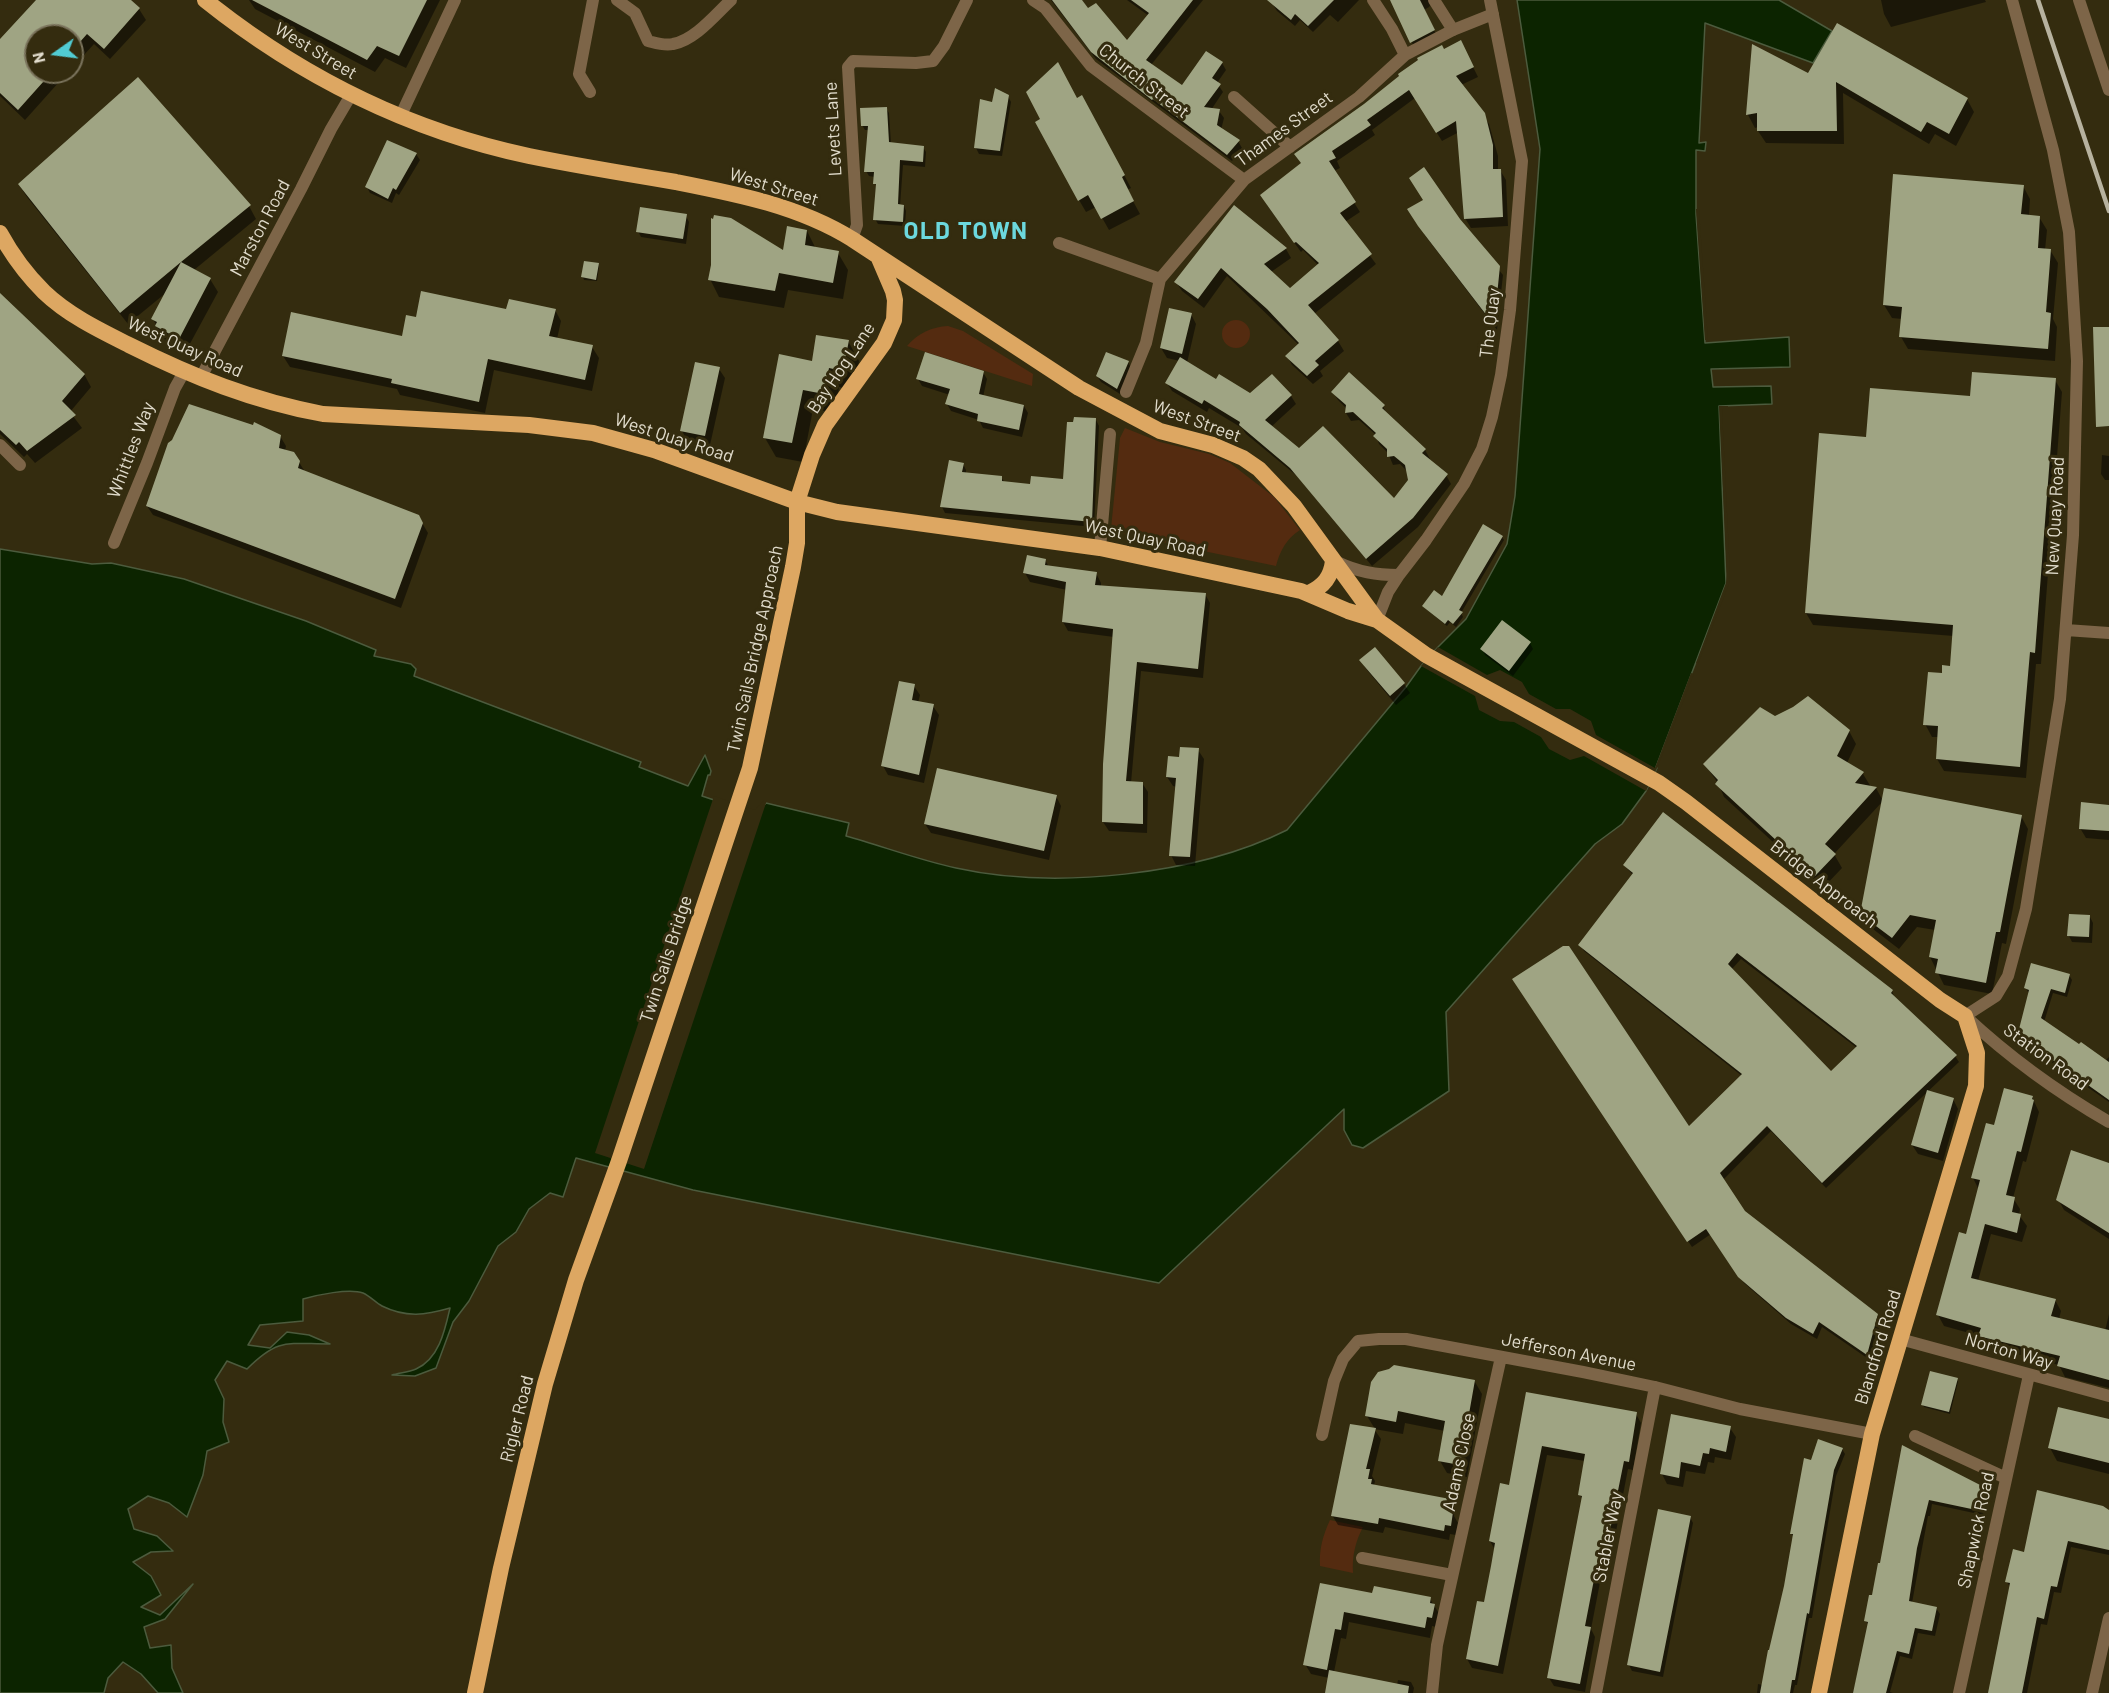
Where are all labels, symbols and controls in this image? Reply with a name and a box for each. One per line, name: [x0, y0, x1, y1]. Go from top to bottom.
street label: West Street: [271, 18, 361, 84]
north arrow: [24, 24, 84, 84]
street label: Church Street: [1095, 39, 1193, 123]
text: N: [27, 51, 48, 65]
street label: Levets Lane: [820, 81, 846, 177]
street label: Thames Street: [1231, 87, 1337, 171]
street label: West Street: [727, 163, 821, 211]
street label: Marston Road: [225, 176, 295, 280]
district label: OLD TOWN: [903, 217, 1029, 245]
street label: The Quay: [1475, 287, 1505, 359]
street label: West Quay Road: [124, 312, 246, 382]
street label: Bay Hog Lane: [803, 318, 879, 418]
street label: West Street: [1150, 395, 1244, 447]
street label: Whittles Way: [103, 399, 159, 501]
street label: West Quay Road: [612, 409, 736, 467]
street label: New Quay Road: [2041, 456, 2069, 576]
street label: West Quay Road: [1082, 515, 1208, 561]
street label: Twin Sails Bridge Approach: [722, 543, 788, 755]
street label: Bridge Approach: [1766, 835, 1882, 933]
street label: Twin Sails Bridge: [635, 893, 697, 1025]
street label: Station Road: [1999, 1019, 2093, 1095]
street label: Blandford Road: [1850, 1287, 1906, 1407]
street label: Jefferson Avenue: [1500, 1328, 1638, 1376]
street label: Norton Way: [1963, 1328, 2055, 1374]
street label: Rigler Road: [496, 1373, 538, 1465]
street label: Adams Close: [1438, 1411, 1480, 1513]
street label: Shapwick Road: [1953, 1470, 1999, 1590]
street label: Stabler Way: [1589, 1490, 1627, 1584]

